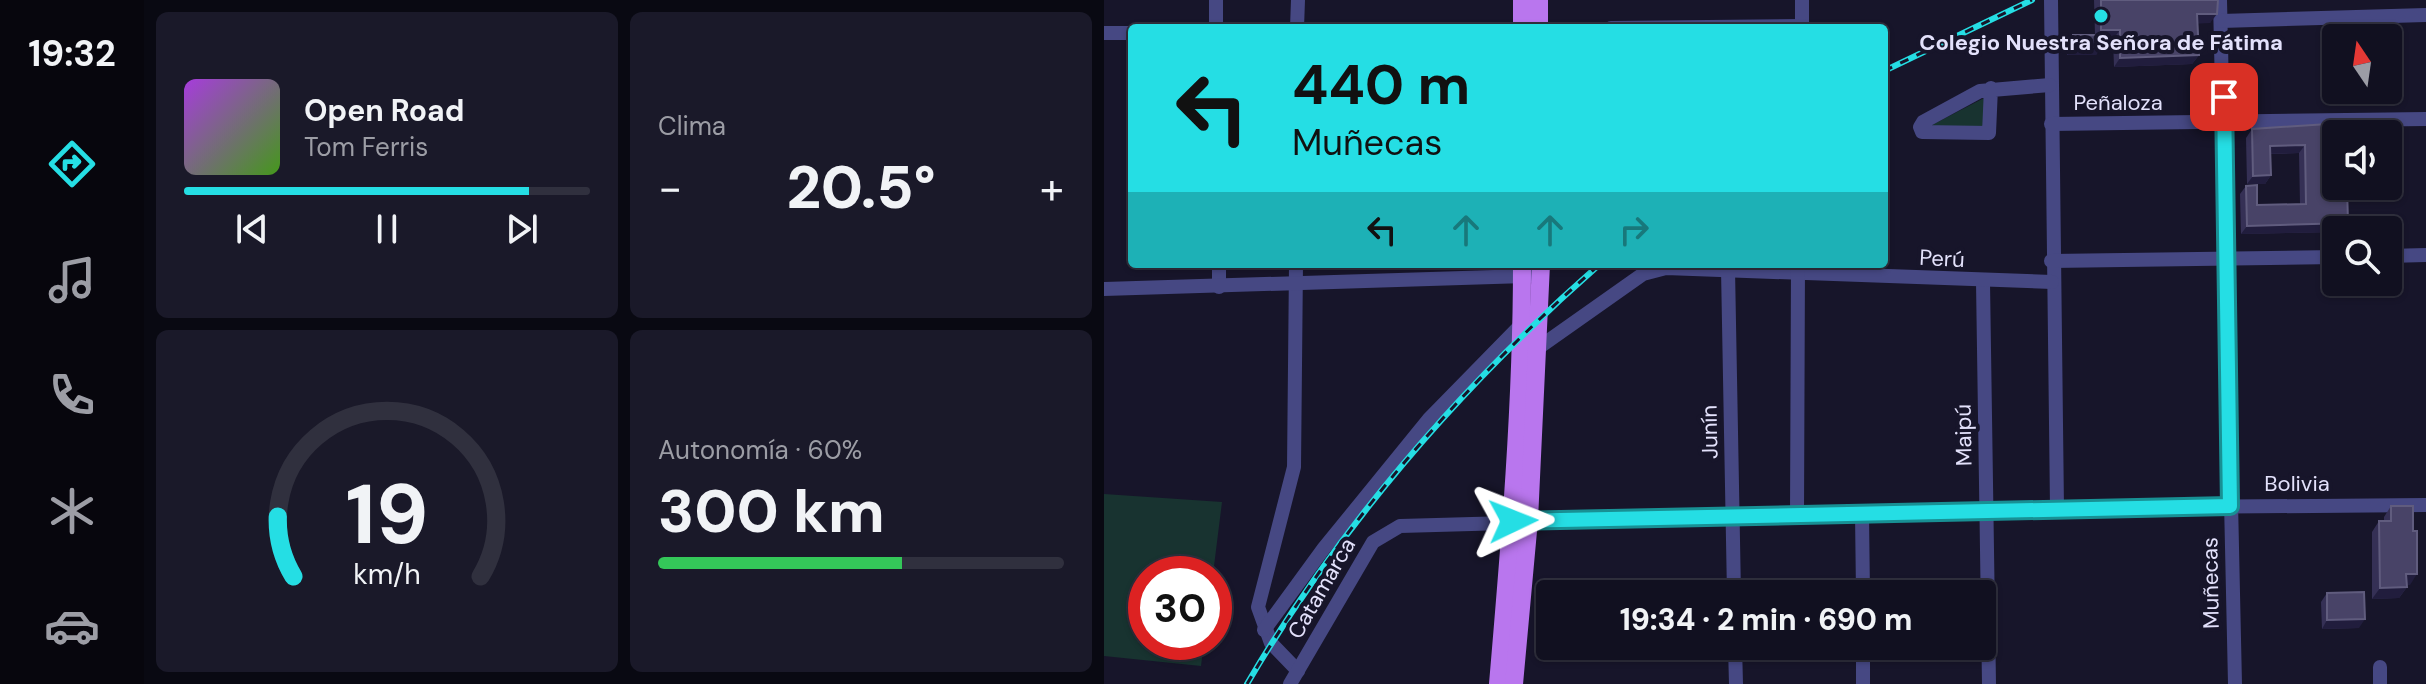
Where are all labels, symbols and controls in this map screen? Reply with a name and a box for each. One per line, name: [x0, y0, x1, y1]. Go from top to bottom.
marker: Colegio Nuestra Señora de Fátima: [2092, 7, 2110, 25]
north arrow: [2322, 24, 2402, 104]
map controls: [2322, 24, 2402, 296]
place label: Colegio Nuestra Señora de Fátima: [1919, 28, 2283, 57]
text: 19:32: [28, 30, 116, 77]
text: 440 m: [1292, 48, 1470, 121]
icon: left: [1160, 56, 1264, 160]
pin: [2190, 63, 2258, 131]
icon: arrive: [2202, 75, 2246, 119]
street label: Peñaloza: [2073, 88, 2163, 117]
text: Open Road: [304, 91, 464, 130]
text: Clima: [658, 109, 726, 143]
text: Muñecas: [1292, 119, 1442, 166]
button: sound: [2322, 120, 2402, 200]
text: Tom Ferris: [304, 130, 428, 164]
icon: directions: [44, 136, 100, 192]
text: 20.5°: [786, 148, 936, 227]
text: −: [658, 159, 682, 217]
text: +: [1040, 159, 1064, 217]
icon: previous: [230, 207, 274, 251]
icon: pause: [365, 207, 409, 251]
icon: next: [500, 207, 544, 251]
icon: left: [1360, 208, 1404, 252]
icon: ahead: [1444, 208, 1488, 252]
icon: ahead: [1528, 208, 1572, 252]
icon: right: [1612, 208, 1656, 252]
button: search: [2322, 216, 2402, 296]
street label: Perú: [1919, 243, 1965, 274]
icon: music: [44, 252, 100, 308]
icon: phone: [44, 367, 100, 423]
street label: Maipú: [1948, 404, 1979, 466]
street label: Junín: [1695, 405, 1724, 459]
text: Autonomía · 60%: [658, 433, 862, 467]
text: 19: [345, 460, 429, 569]
street label: Bolivia: [2264, 469, 2330, 498]
text: 300 km: [658, 472, 885, 551]
position arrow: [1471, 479, 1555, 563]
icon: climate: [44, 483, 100, 539]
street label: Catamarca: [1281, 533, 1362, 644]
street label: Muñecas: [2195, 537, 2226, 629]
text: km/h: [353, 556, 421, 593]
speed limit sign: 30: [1128, 556, 1232, 660]
icon: car: [44, 598, 100, 654]
text: 19:34 · 2 min · 690 m: [1620, 600, 1912, 639]

